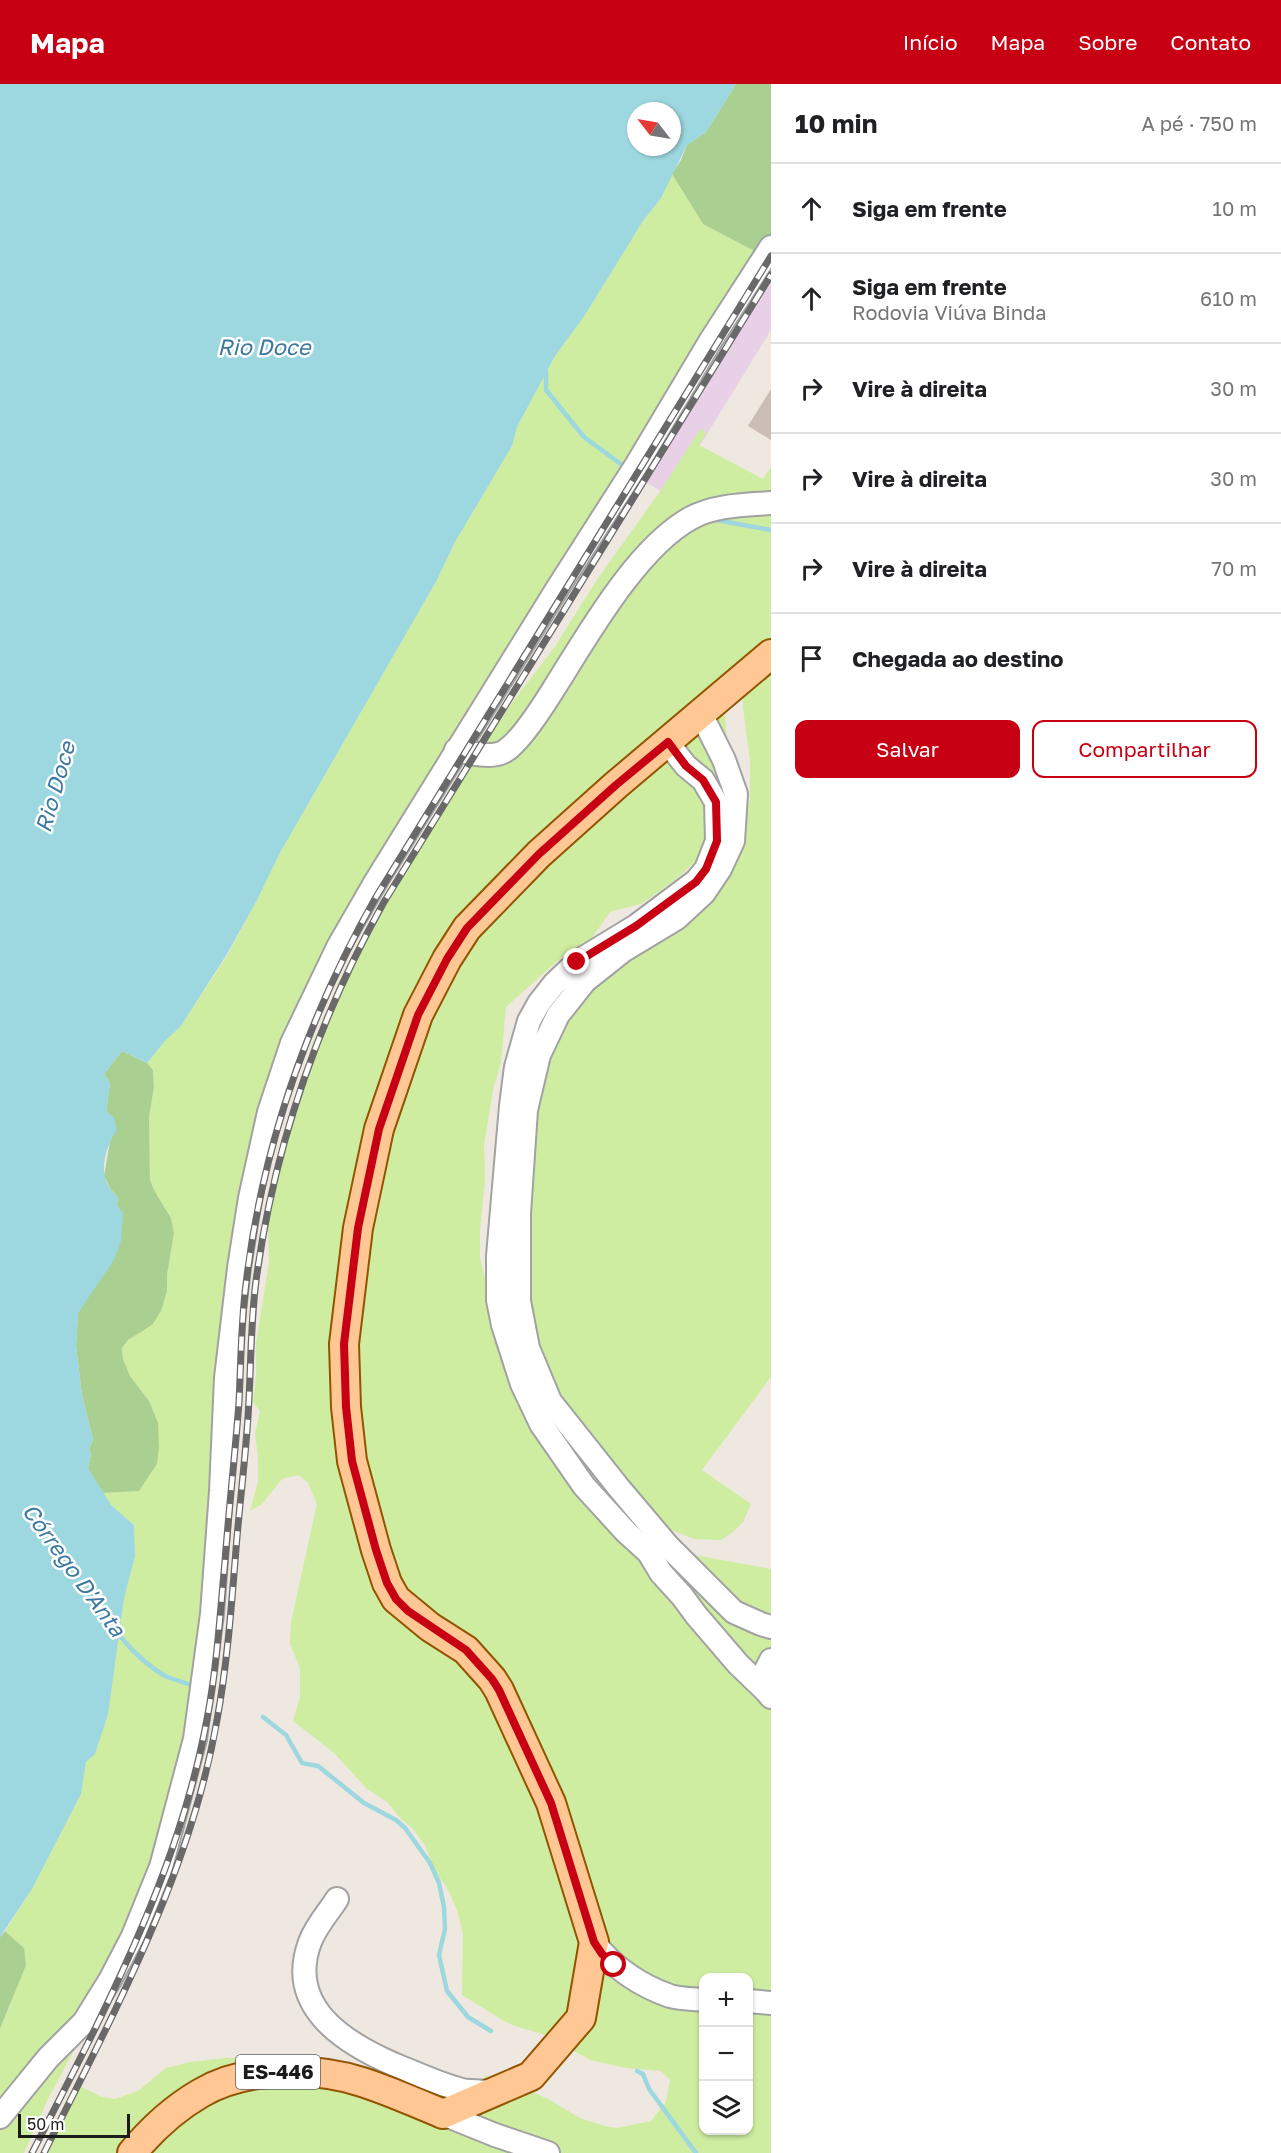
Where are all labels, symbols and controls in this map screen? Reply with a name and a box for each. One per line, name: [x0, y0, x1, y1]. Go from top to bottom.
text: Mapa: [30, 26, 105, 59]
text: Início: [903, 29, 958, 55]
text: Mapa: [991, 29, 1045, 55]
text: Sobre: [1078, 29, 1137, 55]
text: Contato: [1170, 29, 1251, 55]
north arrow: [627, 102, 681, 156]
text: 10 min: [795, 108, 877, 139]
text: A pé · 750 m: [1141, 111, 1257, 135]
icon: ahead: [795, 192, 828, 225]
text: Siga em frente: [852, 195, 1007, 222]
text: 10 m: [1212, 196, 1257, 220]
text: Siga em frente: [852, 273, 1007, 300]
icon: ahead: [795, 282, 828, 315]
text: 610 m: [1200, 286, 1257, 310]
text: Rodovia Viúva Binda: [852, 300, 1047, 324]
water label: Rio Doce: [218, 333, 313, 360]
icon: right: [795, 372, 828, 405]
text: Vire à direita: [852, 375, 987, 402]
text: 30 m: [1210, 376, 1257, 400]
icon: right: [795, 462, 828, 495]
text: Vire à direita: [852, 465, 987, 492]
text: 30 m: [1210, 466, 1257, 490]
icon: right: [795, 552, 828, 585]
text: Vire à direita: [852, 555, 987, 582]
text: 70 m: [1211, 556, 1257, 580]
icon: arrive: [795, 642, 828, 675]
text: Chegada ao destino: [852, 645, 1064, 672]
button: Salvar: [795, 720, 1020, 778]
button: Compartilhar: [1032, 720, 1257, 778]
water label: Rio Doce: [29, 736, 81, 835]
route end: [563, 948, 589, 974]
water label: Córrego D'Anta: [17, 1498, 133, 1643]
route start: [600, 1951, 626, 1977]
map controls: [699, 1973, 753, 2135]
button: +: [699, 1973, 753, 2027]
button: −: [699, 2027, 753, 2081]
road number: ES-446: [236, 2055, 320, 2089]
button: layers: [699, 2081, 753, 2135]
scale bar: [18, 2111, 130, 2138]
text: 50 m: [27, 2114, 64, 2134]

